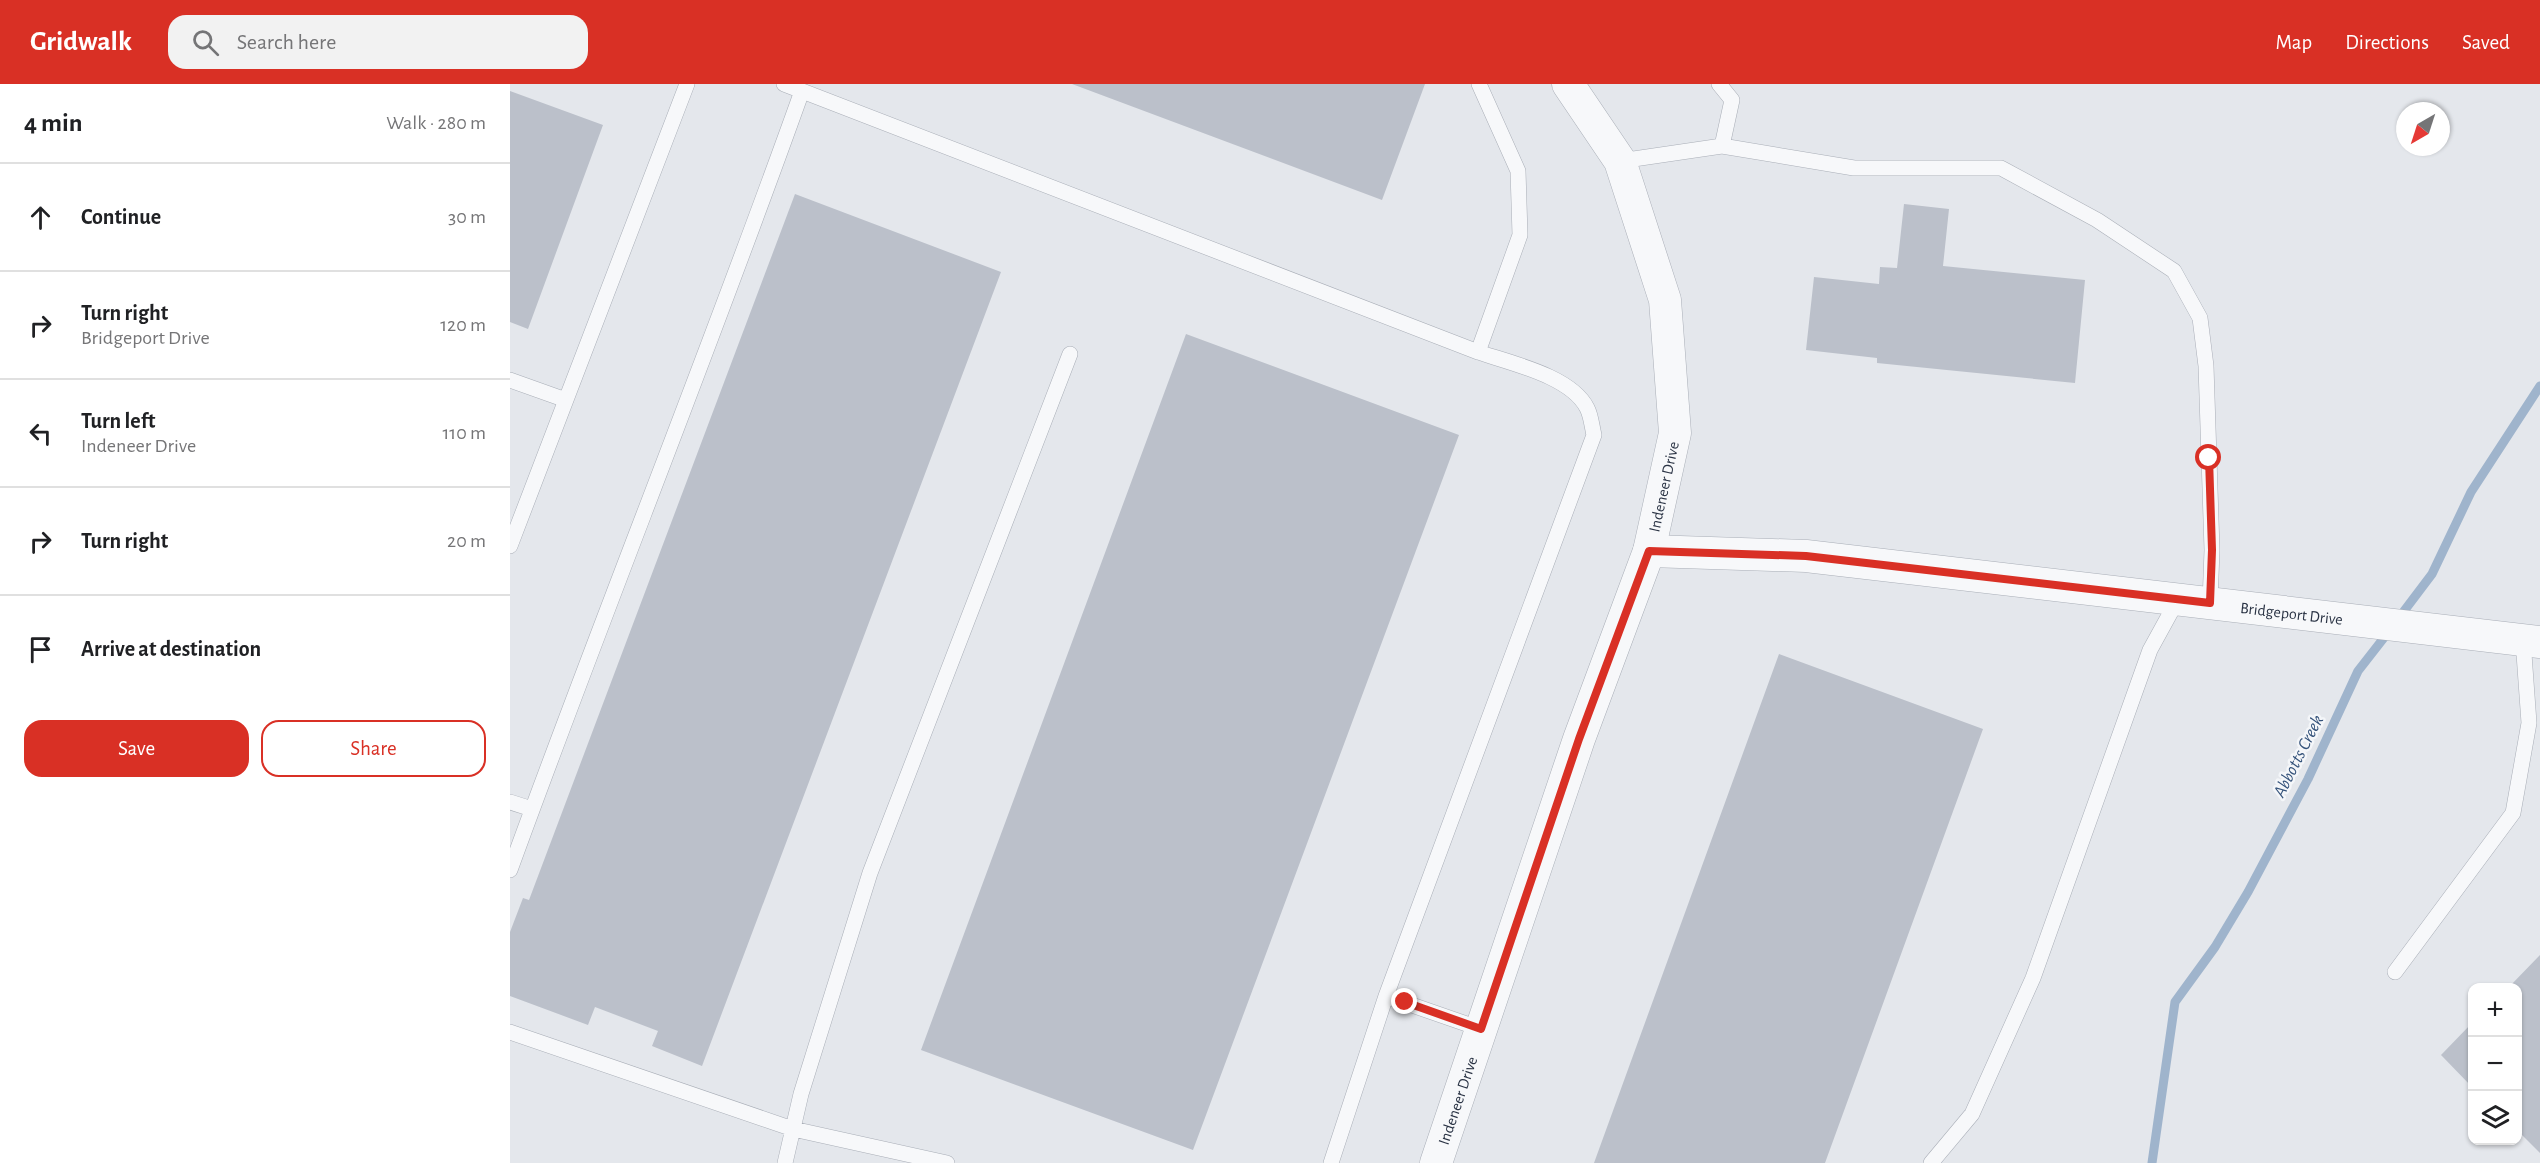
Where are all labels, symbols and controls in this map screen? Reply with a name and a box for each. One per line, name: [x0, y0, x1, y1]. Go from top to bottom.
search box: [168, 15, 588, 69]
icon: search: [189, 26, 222, 59]
text: Gridwalk: [30, 28, 132, 56]
text: Search here: [237, 31, 336, 53]
text: Map: [2276, 32, 2312, 53]
text: Directions: [2345, 32, 2429, 53]
text: Saved: [2462, 32, 2510, 53]
north arrow: [2396, 102, 2450, 156]
text: 4 min: [24, 110, 83, 136]
text: Walk · 280 m: [386, 113, 486, 133]
icon: ahead: [24, 201, 57, 234]
text: Continue: [81, 206, 161, 228]
text: 30 m: [448, 207, 486, 227]
text: Turn right: [81, 302, 168, 324]
icon: right: [24, 309, 57, 342]
text: 120 m: [440, 315, 486, 335]
text: Bridgeport Drive: [81, 328, 210, 348]
text: Turn left: [81, 410, 155, 432]
icon: left: [24, 417, 57, 450]
text: 110 m: [442, 423, 486, 443]
text: Indeneer Drive: [81, 436, 196, 456]
street label: Indeneer Drive: [1646, 440, 1682, 534]
route start: [2195, 444, 2221, 470]
icon: right: [24, 525, 57, 558]
text: Turn right: [81, 530, 168, 552]
text: 20 m: [447, 531, 486, 551]
street label: Bridgeport Drive: [2239, 600, 2344, 628]
icon: arrive: [24, 633, 57, 666]
text: Arrive at destination: [81, 638, 261, 660]
water label: Abbotts Creek: [2270, 712, 2327, 801]
button: Save: [24, 720, 249, 777]
button: Share: [261, 720, 486, 777]
map controls: [2468, 983, 2522, 1145]
button: +: [2468, 983, 2522, 1037]
route end: [1391, 988, 1417, 1014]
button: −: [2468, 1037, 2522, 1091]
street label: Indeneer Drive: [1436, 1055, 1480, 1147]
button: layers: [2468, 1091, 2522, 1145]

